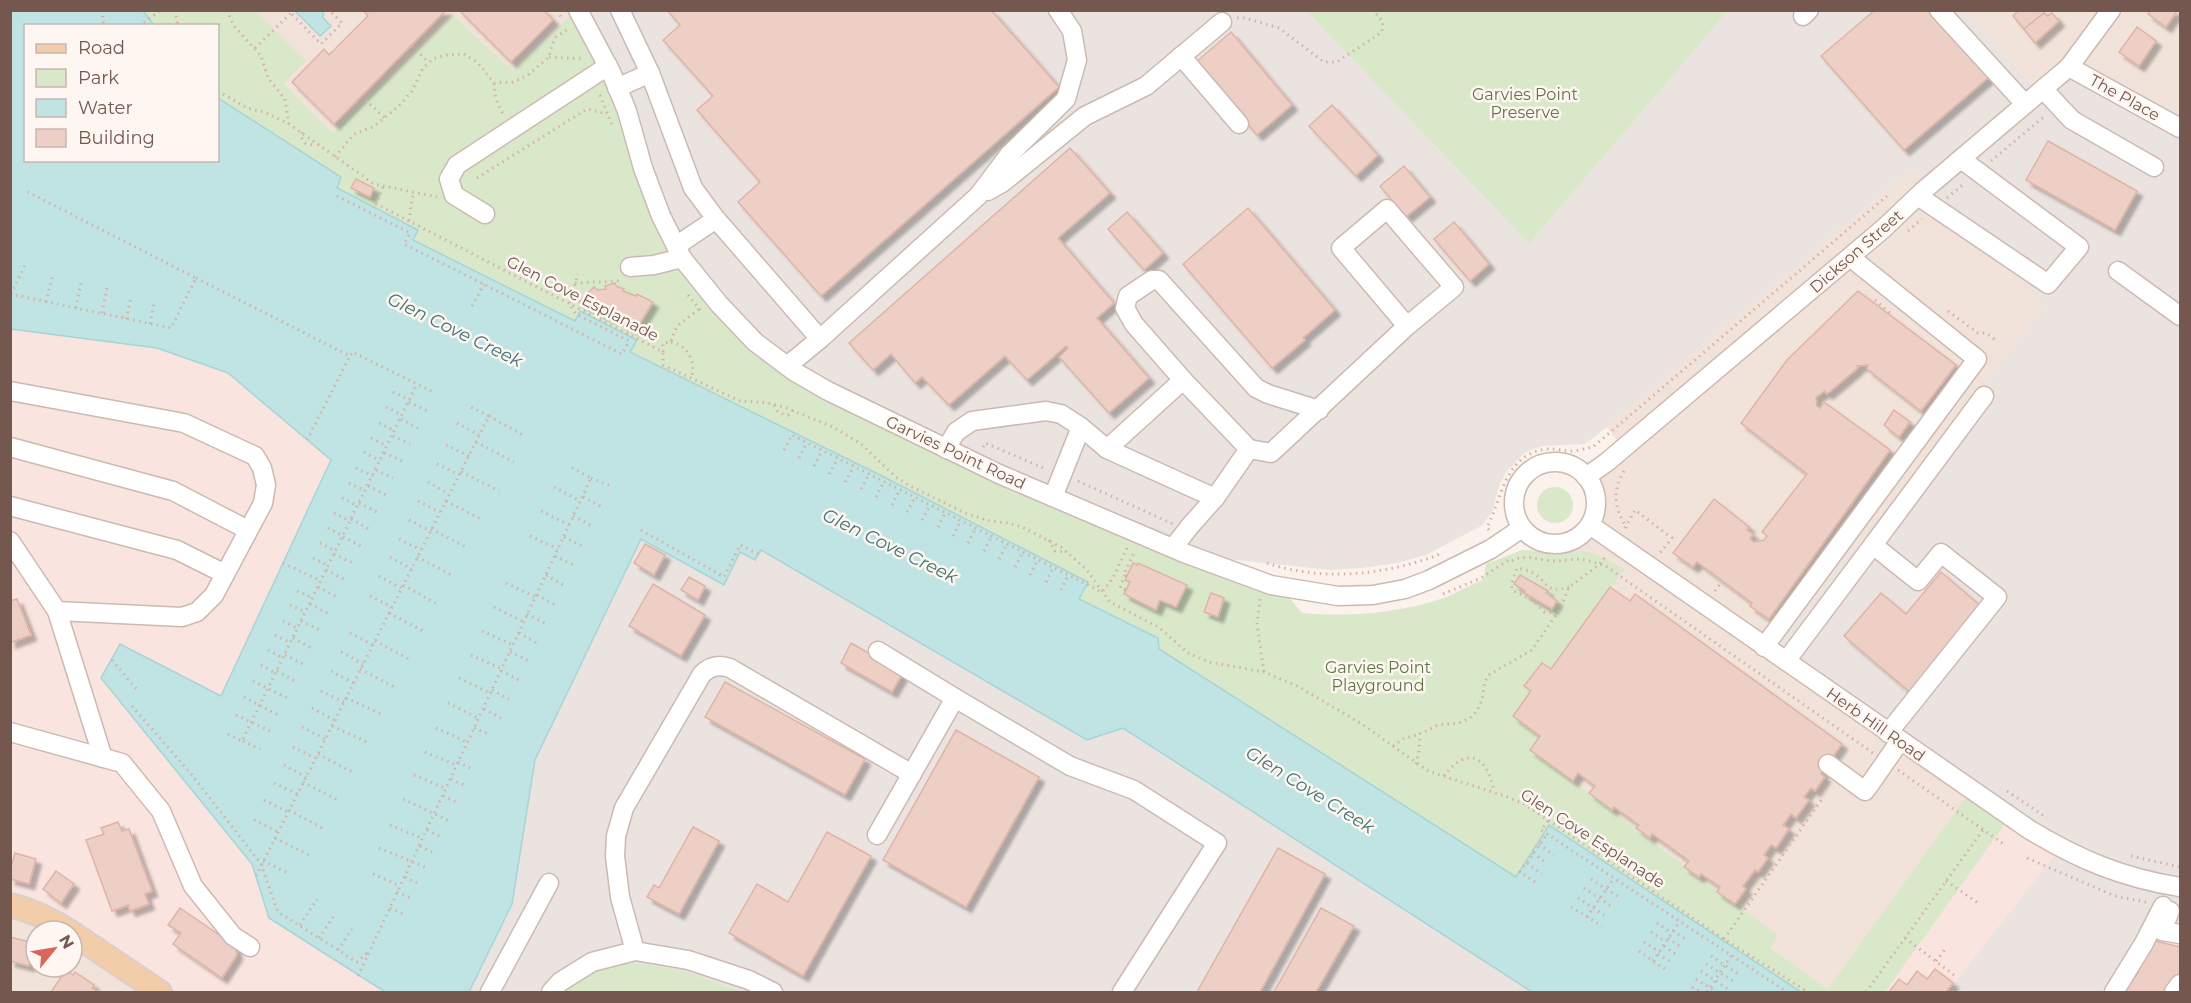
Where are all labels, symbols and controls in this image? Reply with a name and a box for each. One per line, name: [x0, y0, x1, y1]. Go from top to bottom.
legend: [24, 24, 219, 162]
text: Road: [78, 37, 125, 59]
text: Park: [78, 67, 119, 89]
street label: The Place: [2086, 70, 2163, 125]
park label: Garvies Point Preserve: [1472, 85, 1579, 122]
text: Water: [78, 97, 133, 119]
text: Building: [78, 127, 155, 149]
street label: Dickson Street: [1806, 206, 1907, 297]
street label: Glen Cove Esplanade: [504, 252, 662, 345]
water label: Glen Cove Creek: [384, 288, 527, 373]
street label: Garvies Point Road: [883, 412, 1029, 493]
water label: Glen Cove Creek: [819, 504, 962, 589]
park label: Garvies Point Playground: [1325, 658, 1432, 695]
street label: Herb Hill Road: [1823, 683, 1929, 765]
water label: Glen Cove Creek: [1242, 742, 1379, 839]
street label: Glen Cove Esplanade: [1517, 785, 1668, 892]
north arrow: [24, 919, 84, 979]
text: N: [55, 931, 78, 952]

